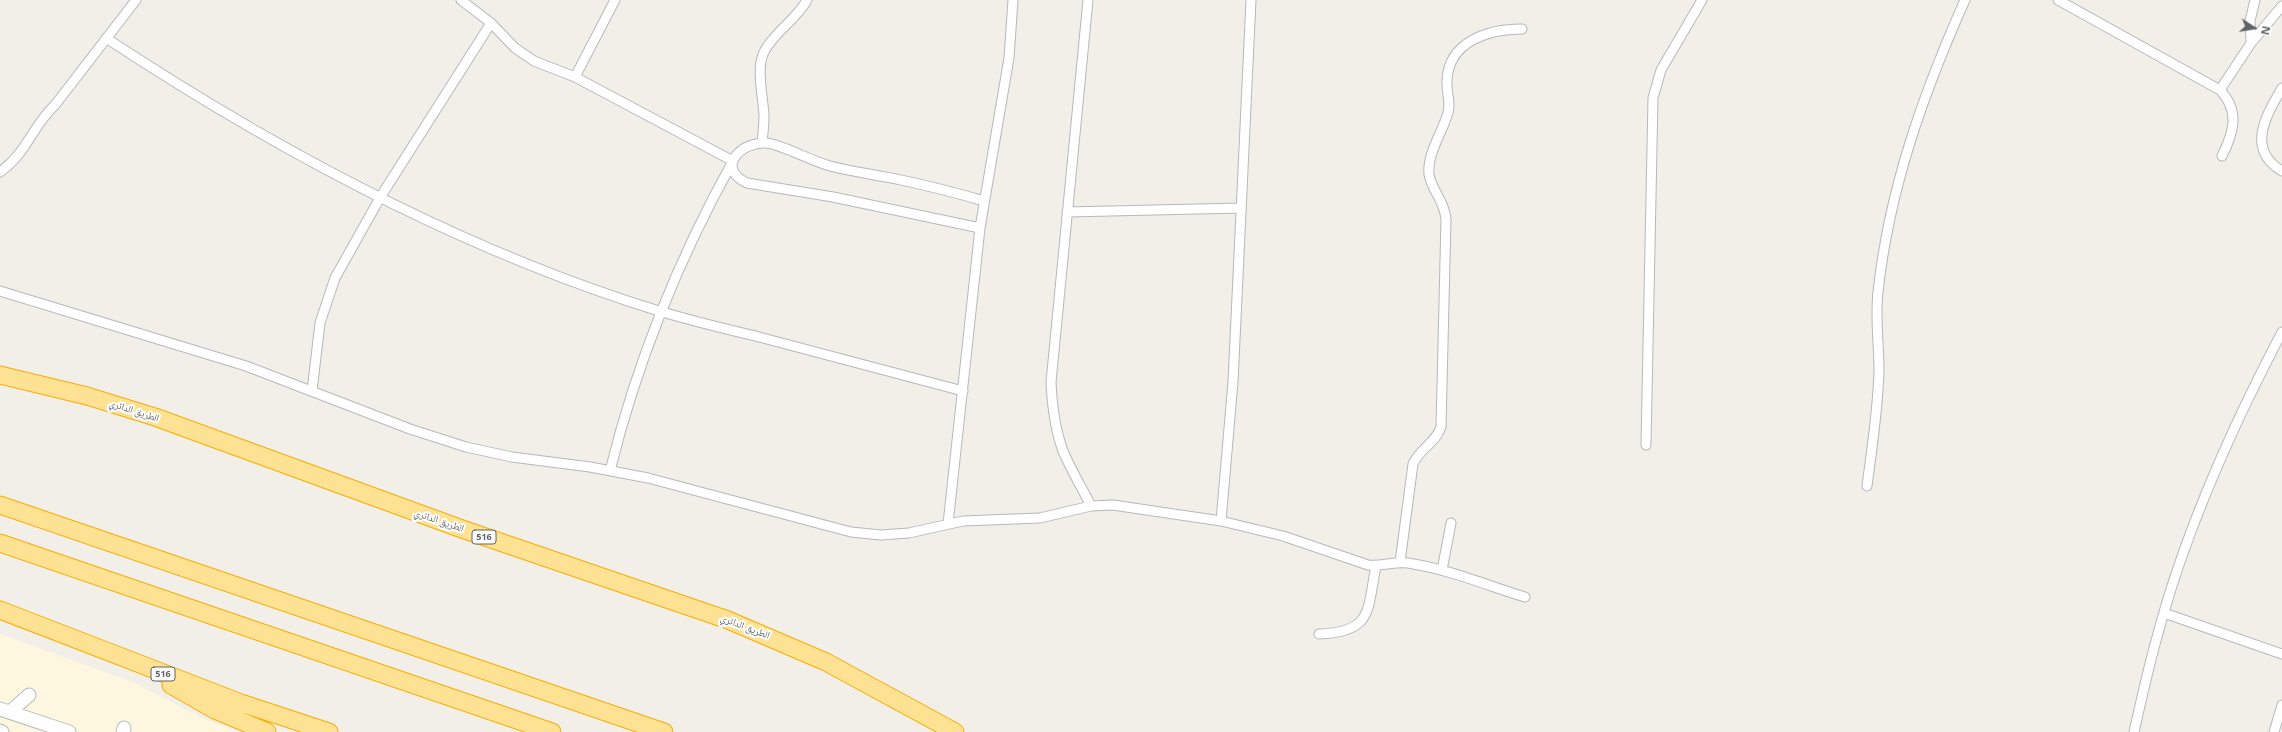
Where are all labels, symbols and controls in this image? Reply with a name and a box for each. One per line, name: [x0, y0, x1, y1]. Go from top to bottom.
north arrow: [2234, 8, 2274, 48]
text: N: [2258, 25, 2274, 37]
street label: الطريق الدائري: [107, 397, 161, 425]
street label: الطريق الدائري: [413, 507, 465, 535]
road number: 516: [472, 530, 496, 544]
street label: الطريق الدائري: [719, 612, 771, 642]
road number: 516: [151, 667, 175, 681]

